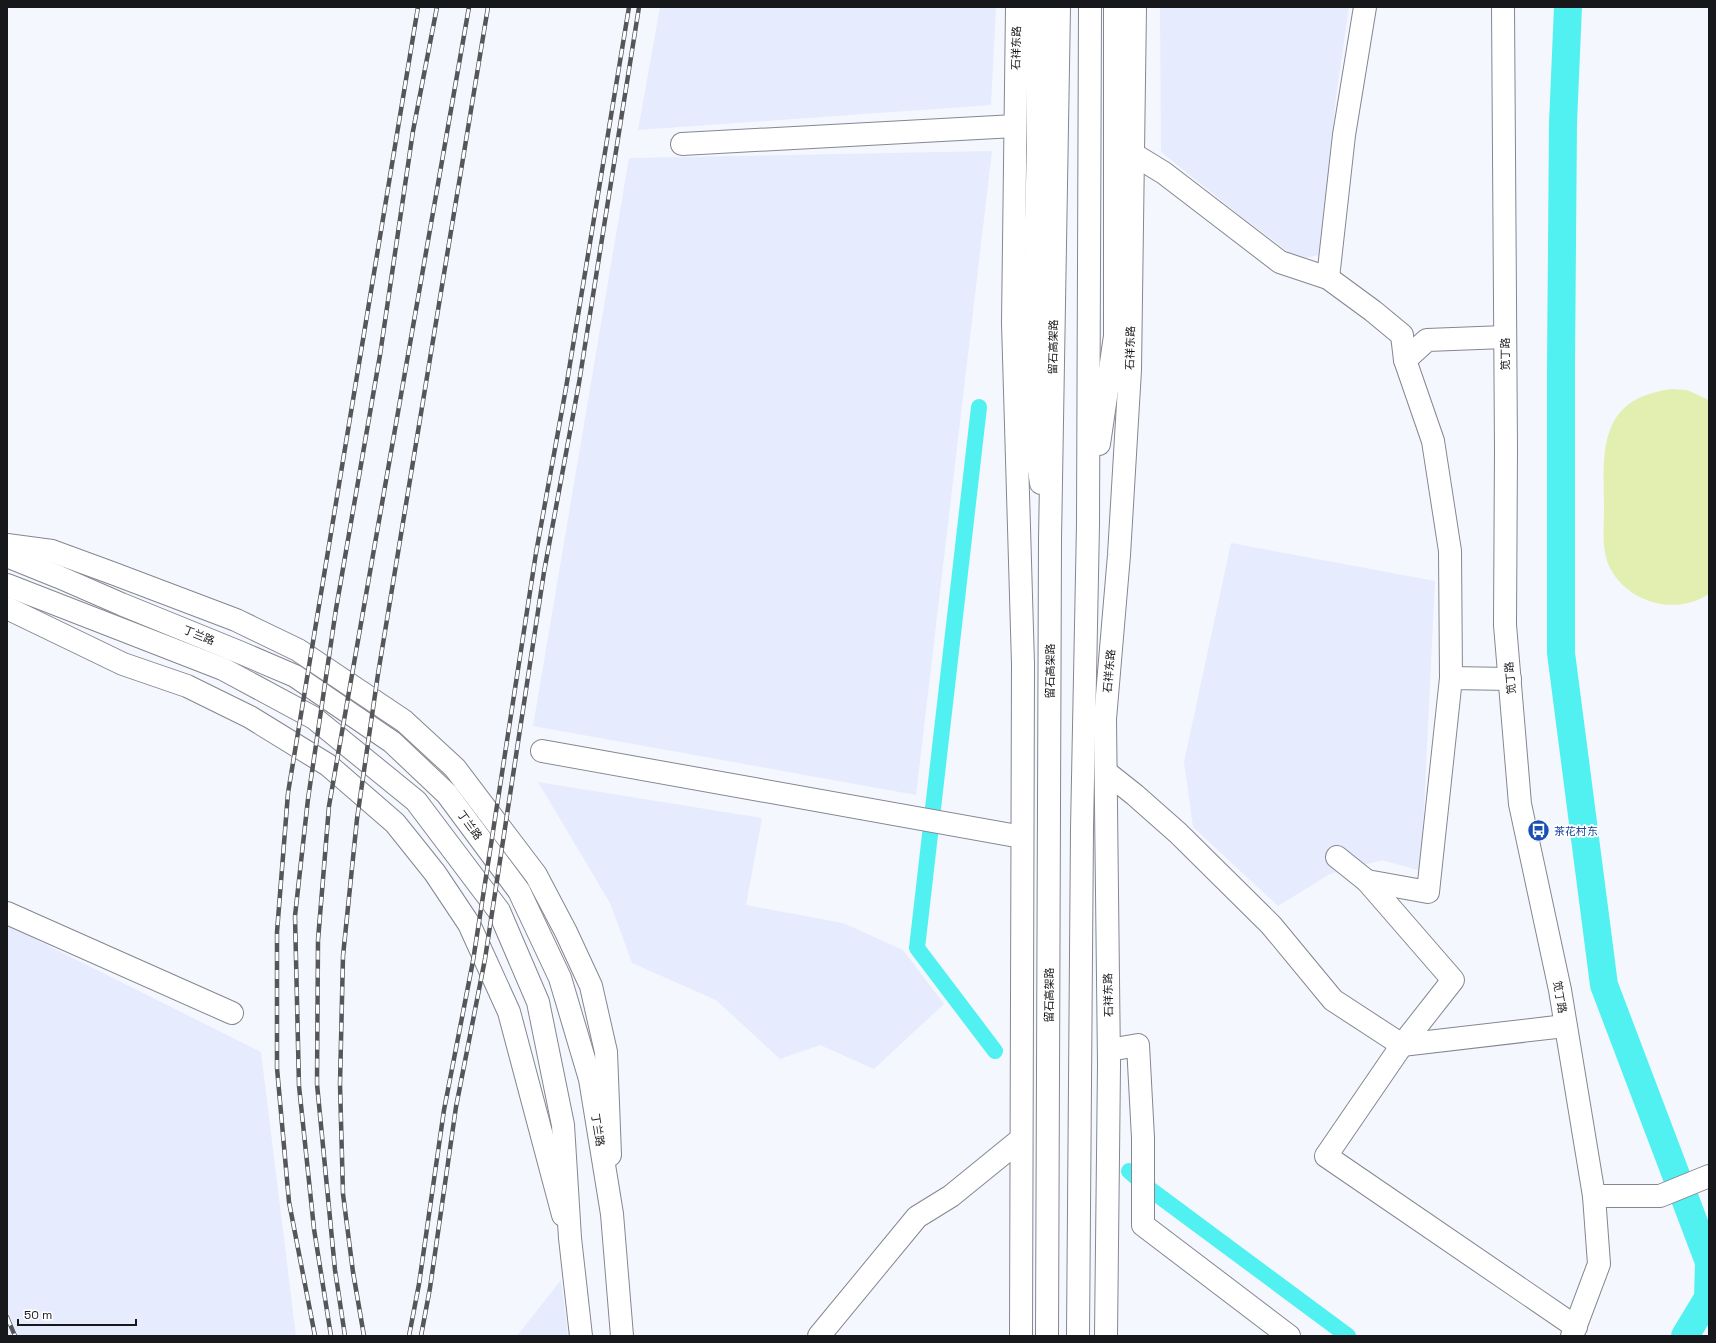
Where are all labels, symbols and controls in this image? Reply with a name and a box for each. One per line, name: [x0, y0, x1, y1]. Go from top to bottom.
street label: 石祥东路: [1009, 26, 1023, 70]
street label: 留石高架路: [1046, 319, 1060, 375]
street label: 石祥东路: [1123, 326, 1137, 370]
street label: 笕丁路: [1498, 338, 1512, 371]
street label: 丁兰路: [181, 622, 217, 648]
street label: 留石高架路: [1043, 644, 1057, 699]
street label: 石祥东路: [1100, 648, 1118, 694]
street label: 笕丁路: [1502, 661, 1518, 695]
street label: 丁兰路: [455, 808, 485, 842]
bus stop icon: 茶花村东: [1525, 818, 1551, 844]
place label: 茶花村东: [1554, 824, 1598, 838]
street label: 留石高架路: [1042, 968, 1056, 1023]
street label: 石祥东路: [1101, 973, 1115, 1017]
street label: 笕丁路: [1550, 980, 1570, 1014]
street label: 丁兰路: [589, 1113, 607, 1147]
scale bar: [18, 1301, 136, 1327]
text: 50 m: [24, 1307, 52, 1323]

